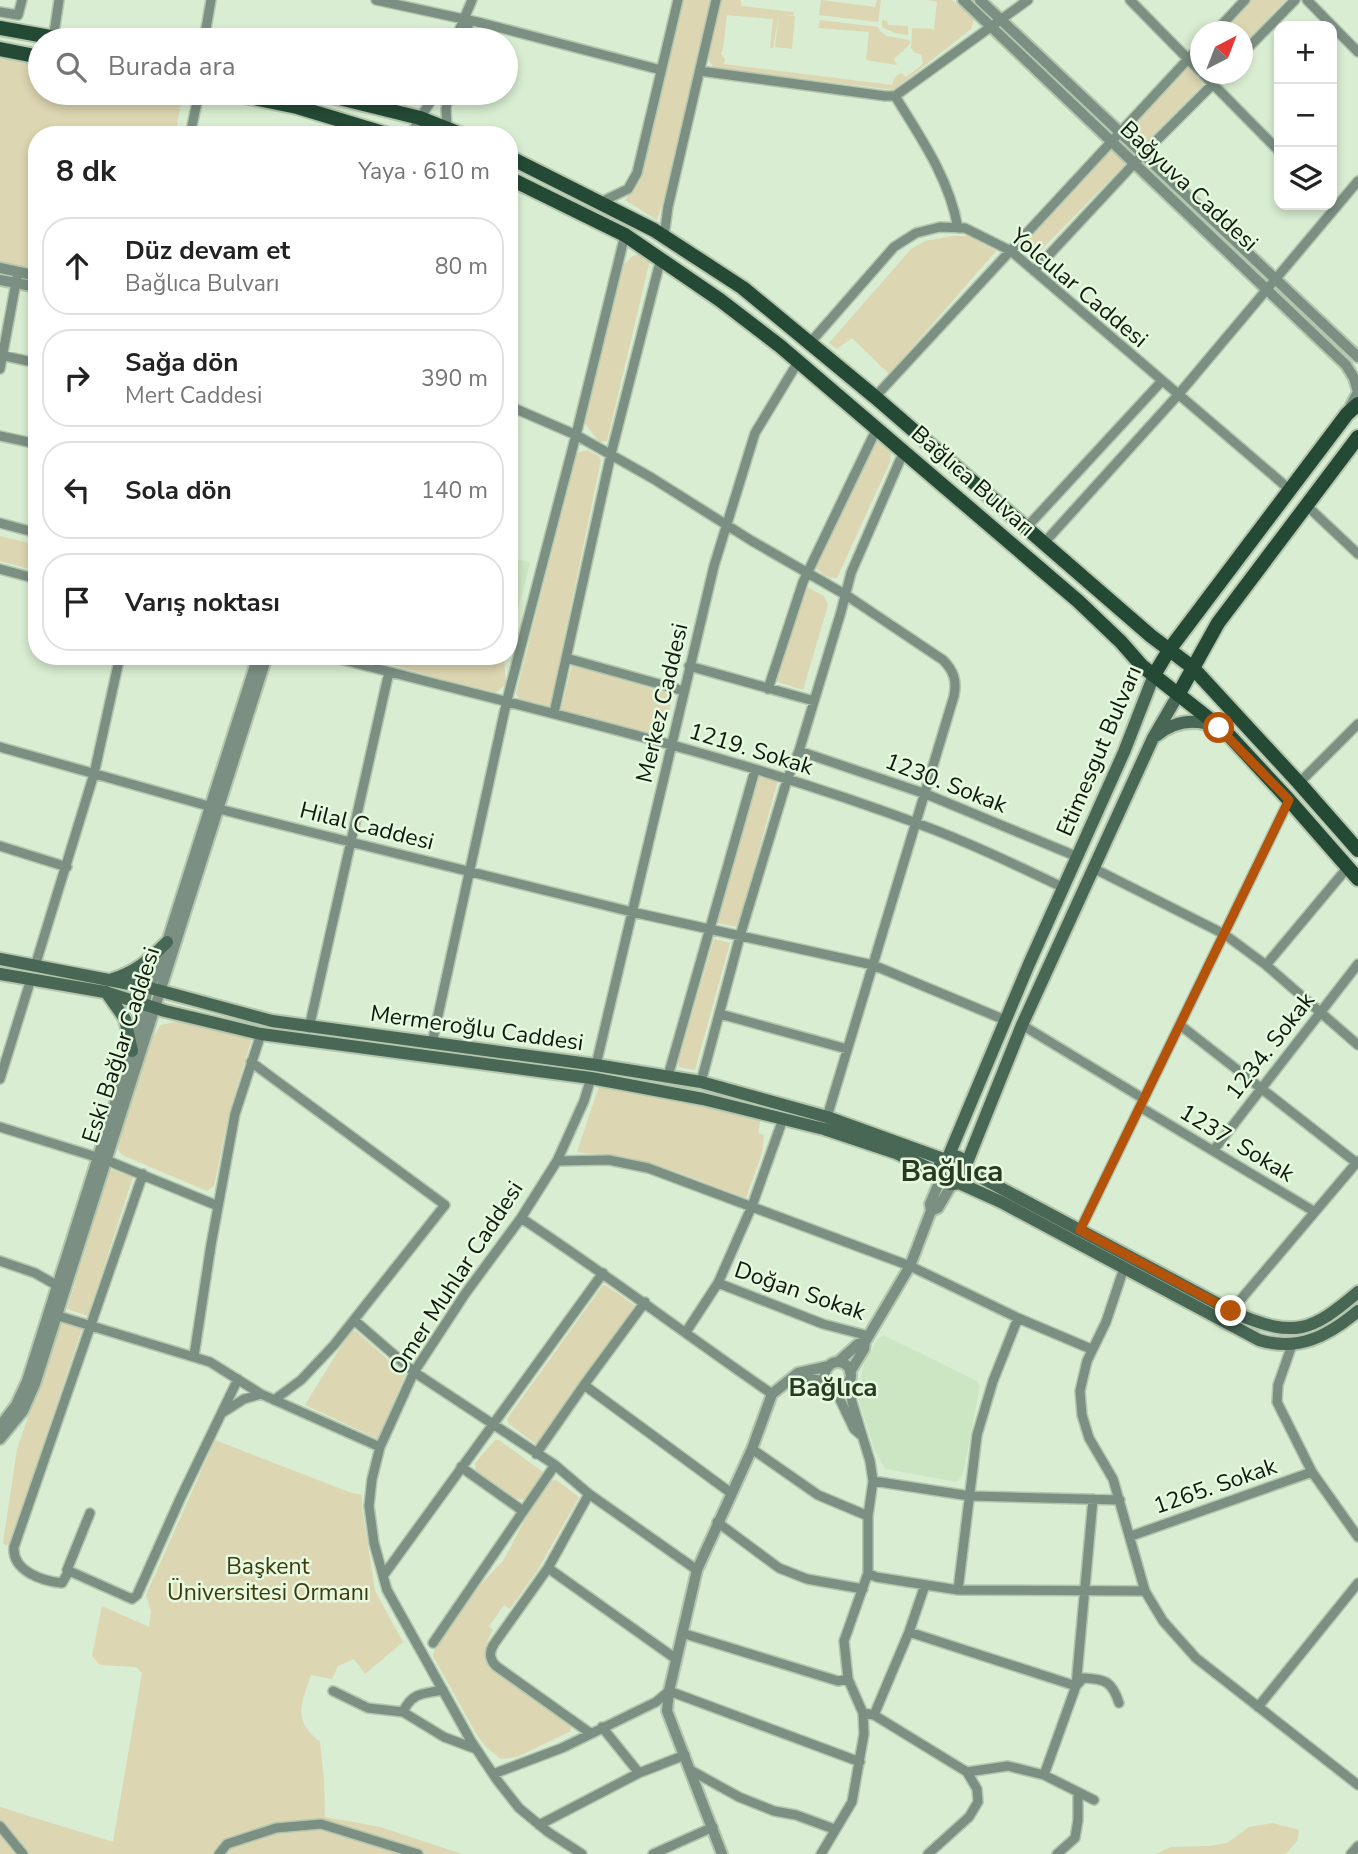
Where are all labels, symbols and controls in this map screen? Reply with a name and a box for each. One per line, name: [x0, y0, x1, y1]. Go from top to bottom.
north arrow: [1190, 21, 1253, 84]
map controls: [1274, 21, 1337, 210]
button: +: [1274, 21, 1337, 84]
search box: [28, 28, 518, 105]
icon: search: [52, 48, 90, 86]
text: Burada ara: [108, 49, 235, 84]
button: −: [1274, 84, 1337, 147]
street label: Bağyuva Caddesi: [1113, 114, 1265, 258]
button: layers: [1274, 147, 1337, 210]
text: 8 dk: [56, 151, 116, 192]
text: Yaya · 610 m: [358, 156, 490, 187]
street label: Yolcular Caddesi: [1003, 221, 1154, 355]
text: Düz devam et: [125, 233, 290, 268]
icon: ahead: [58, 247, 96, 285]
text: 80 m: [435, 251, 488, 282]
text: Bağlıca Bulvarı: [125, 268, 279, 299]
text: Sağa dön: [125, 345, 238, 380]
icon: right: [58, 359, 96, 397]
text: 390 m: [421, 363, 488, 394]
text: Mert Caddesi: [125, 380, 262, 411]
street label: Bağlıca Bulvarı: [905, 419, 1041, 543]
icon: left: [58, 471, 96, 509]
text: Sola dön: [125, 473, 232, 508]
text: 140 m: [421, 475, 488, 506]
icon: arrive: [58, 583, 96, 621]
text: Varış noktası: [125, 585, 280, 620]
street label: Merkez Caddesi: [629, 620, 695, 786]
street label: Etimesgut Bulvarı: [1049, 661, 1149, 841]
route start: [1203, 712, 1234, 743]
street label: 1219. Sokak: [685, 715, 817, 783]
street label: 1230. Sokak: [881, 746, 1012, 821]
street label: Hilal Caddesi: [297, 794, 437, 858]
street label: Eski Bağlar Caddesi: [75, 943, 167, 1147]
street label: 1234. Sokak: [1218, 985, 1322, 1106]
street label: Mermeroğlu Caddesi: [368, 998, 586, 1058]
street label: 1237. Sokak: [1174, 1097, 1300, 1190]
district label: Bağlıca: [901, 1151, 1003, 1192]
street label: Omer Muhlar Caddesi: [382, 1175, 530, 1381]
street label: Doğan Sokak: [730, 1254, 870, 1328]
route end: [1215, 1295, 1246, 1326]
district label: Bağlıca: [788, 1370, 878, 1405]
street label: 1265. Sokak: [1149, 1450, 1281, 1522]
park label: Başkent Üniversitesi Ormanı: [167, 1551, 369, 1608]

